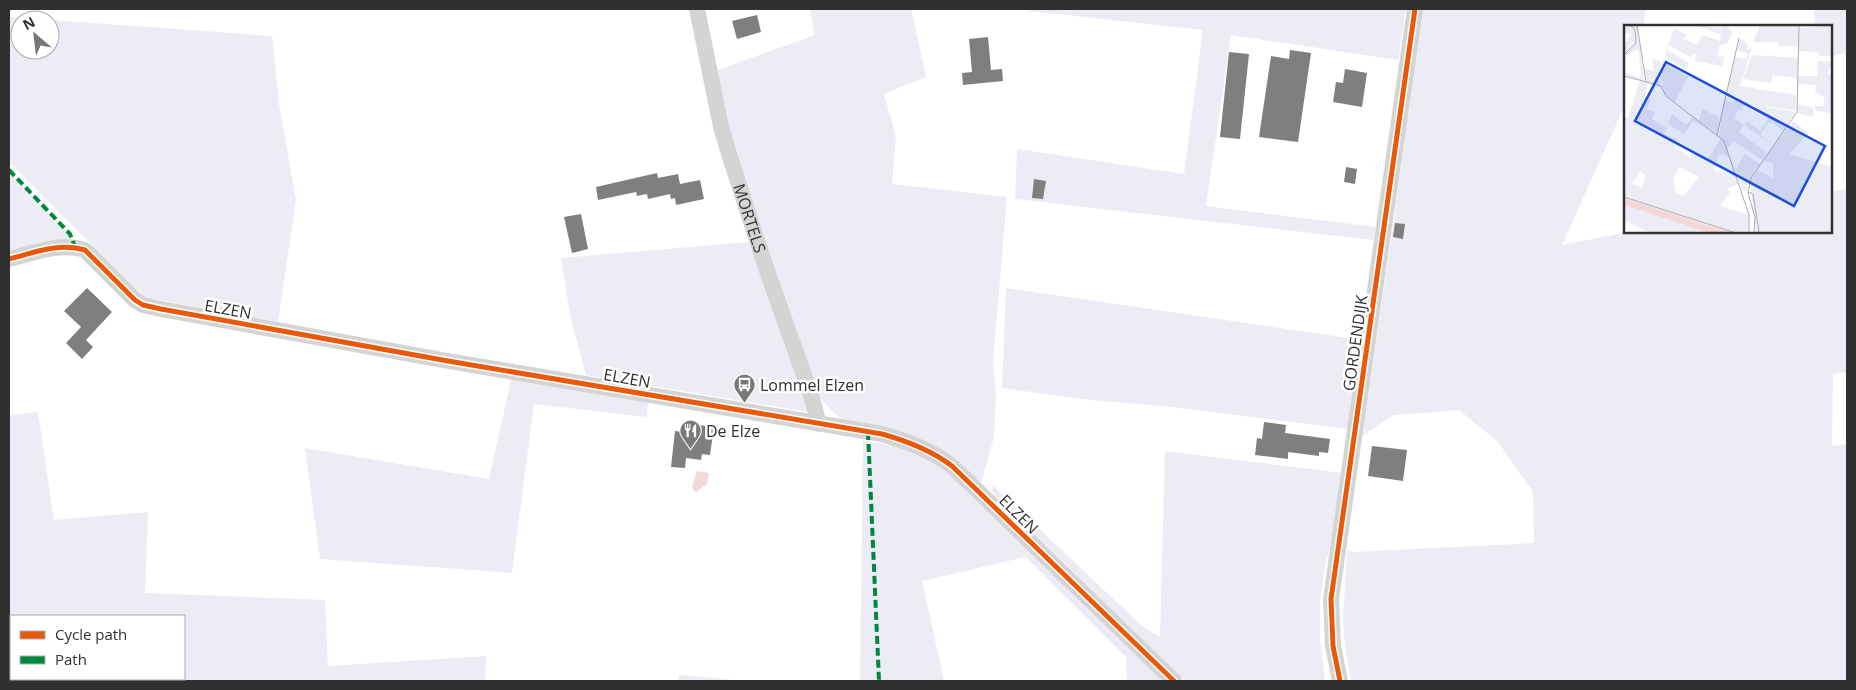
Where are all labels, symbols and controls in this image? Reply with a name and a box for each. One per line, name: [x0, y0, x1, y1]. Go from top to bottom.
north arrow: [10, 10, 60, 60]
text: N: [19, 12, 38, 34]
inset map: [1624, 25, 1831, 232]
street label: MORTELS: [728, 181, 771, 256]
street label: GORDENDIJK: [1337, 293, 1373, 392]
street label: ELZEN: [203, 294, 253, 324]
street label: ELZEN: [602, 363, 652, 393]
bus stop icon: Lommel Elzen: [732, 373, 756, 404]
place label: Lommel Elzen: [760, 374, 864, 396]
restaurant icon: De Elze: [678, 419, 702, 450]
place label: De Elze: [706, 420, 760, 442]
street label: ELZEN: [994, 489, 1044, 539]
legend: [10, 615, 185, 680]
text: Cycle path: [55, 624, 127, 644]
text: Path: [55, 649, 87, 669]

